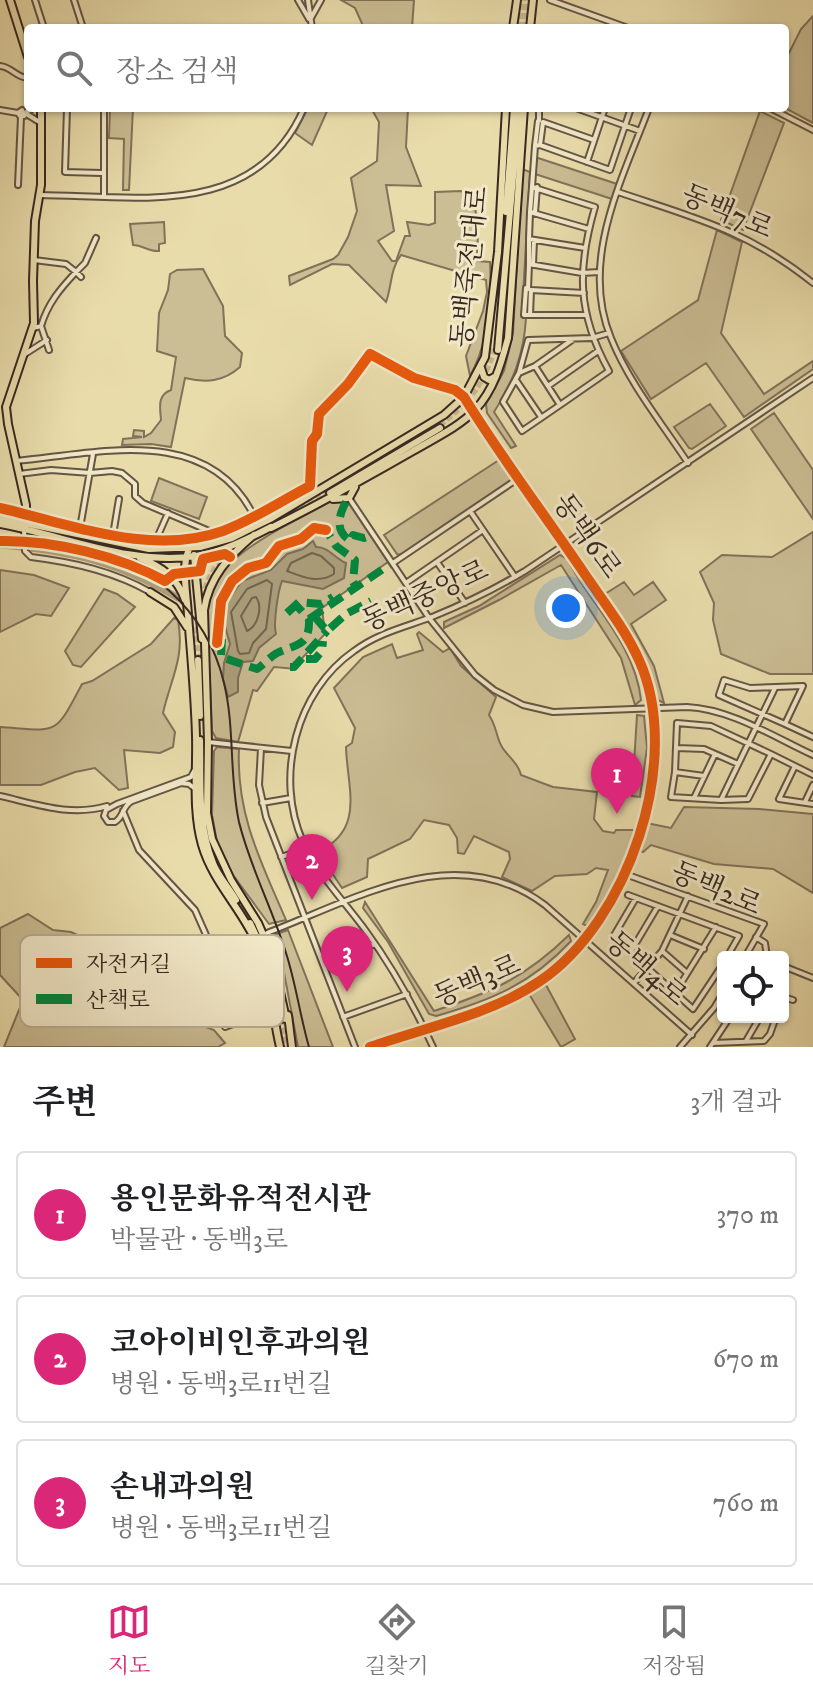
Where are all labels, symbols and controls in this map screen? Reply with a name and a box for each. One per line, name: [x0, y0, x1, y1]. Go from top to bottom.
search box: [24, 24, 789, 112]
icon: search: [52, 46, 96, 90]
text: 장소 검색: [116, 54, 238, 91]
street label: 동백7로: [676, 177, 778, 247]
street label: 동백죽전대로: [444, 184, 496, 350]
street label: 동백6로: [545, 487, 629, 585]
street label: 동백중앙로: [356, 553, 494, 639]
your location: [546, 588, 586, 628]
pin: 1: [591, 748, 643, 814]
pin: 2: [286, 834, 338, 900]
street label: 동백2로: [665, 854, 767, 924]
street label: 동백4로: [598, 924, 694, 1014]
pin: 3: [321, 926, 373, 992]
legend: [20, 935, 284, 1027]
street label: 동백3로: [428, 947, 526, 1015]
text: 자전거길: [86, 951, 171, 978]
map controls: [717, 951, 789, 1023]
button: locate: [717, 951, 789, 1023]
text: 산책로: [86, 987, 150, 1014]
text: 주변: [32, 1082, 98, 1124]
text: 3개 결과: [690, 1086, 781, 1119]
text: 용인문화유적전시관: [110, 1181, 371, 1218]
text: 1: [55, 1199, 65, 1232]
text: 370 m: [717, 1199, 779, 1232]
text: 박물관 · 동백3로: [110, 1224, 288, 1257]
text: 코아이비인후과의원: [110, 1325, 371, 1362]
text: 2: [54, 1343, 66, 1376]
text: 670 m: [713, 1343, 779, 1376]
text: 병원 · 동백3로11번길: [110, 1368, 332, 1401]
text: 손내과의원: [110, 1469, 255, 1506]
text: 3: [55, 1487, 65, 1520]
text: 760 m: [713, 1487, 779, 1520]
text: 병원 · 동백3로11번길: [110, 1512, 332, 1545]
tab: 지도: [107, 1600, 151, 1680]
tab: 길찾기: [365, 1600, 428, 1680]
tab: 저장됨: [642, 1600, 706, 1680]

